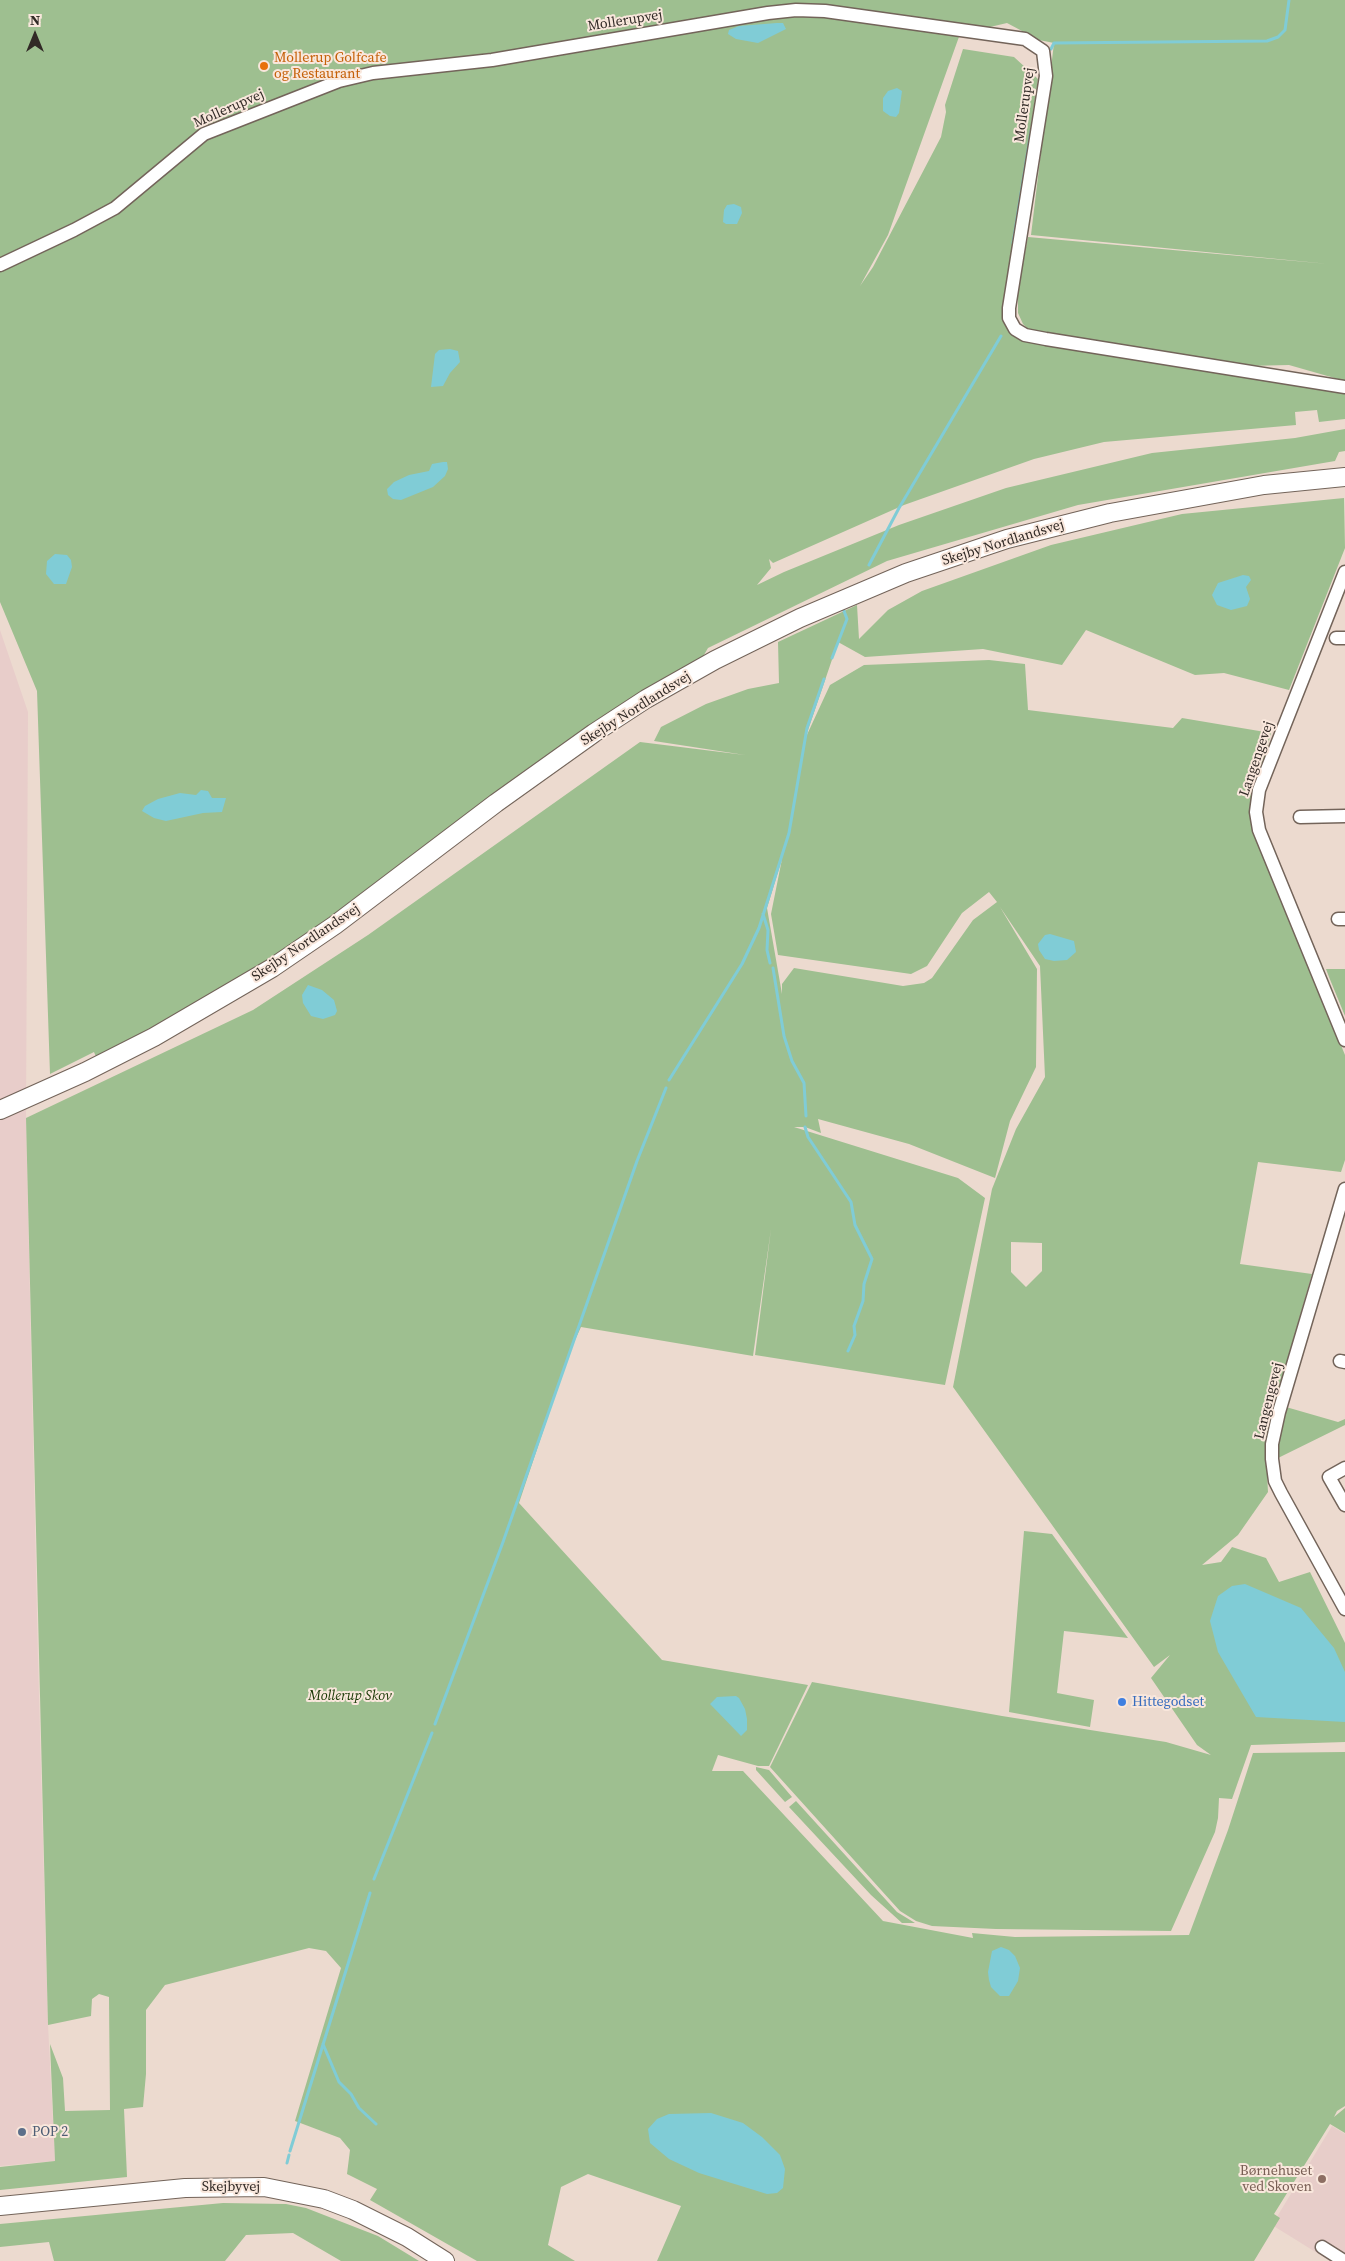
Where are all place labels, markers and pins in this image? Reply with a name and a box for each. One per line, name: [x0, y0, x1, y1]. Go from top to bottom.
place label: Mollerup Golfcafe og Restaurant: [274, 50, 387, 82]
marker: Mollerup Golfcafe og Restaurant: [258, 60, 270, 72]
place label: Hittegodset: [1132, 1694, 1204, 1710]
marker: Hittegodset: [1116, 1696, 1128, 1708]
place label: POP 2: [32, 2124, 68, 2140]
marker: POP 2: [16, 2126, 28, 2138]
place label: Børnehuset ved Skoven: [1240, 2163, 1312, 2196]
marker: Børnehuset ved Skoven: [1316, 2173, 1328, 2185]

